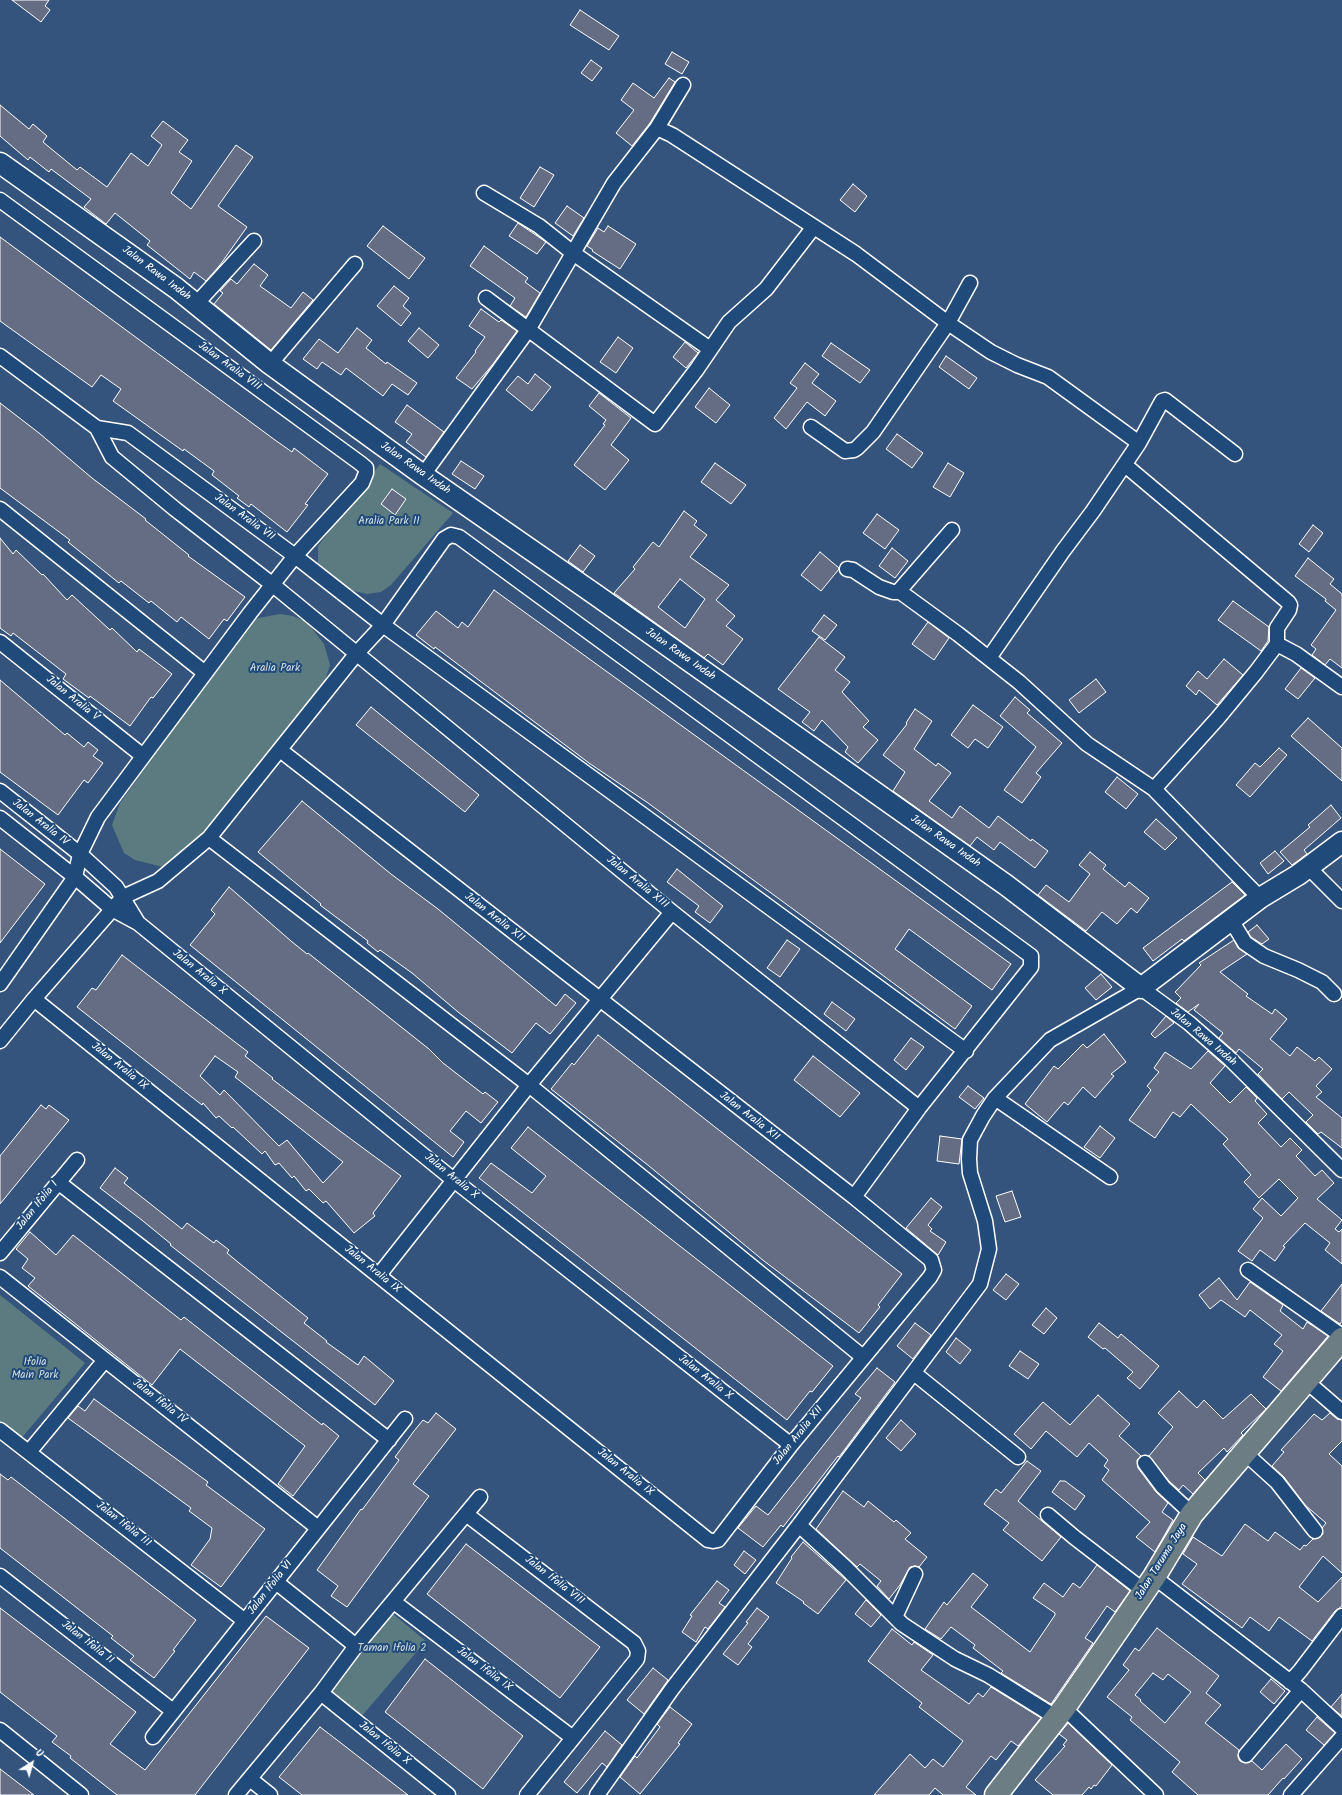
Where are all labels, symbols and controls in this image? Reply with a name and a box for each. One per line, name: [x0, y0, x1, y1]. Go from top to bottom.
street label: Jalan Rawa Indah: [119, 244, 193, 304]
street label: Jalan Aralia VIII: [195, 340, 263, 394]
street label: Jalan Rawa Indah: [377, 440, 453, 498]
street label: Jalan Aralia VII: [211, 492, 277, 544]
park label: Aralia Park II: [358, 515, 420, 529]
street label: Jalan Rawa Indah: [642, 626, 718, 684]
park label: Aralia Park: [250, 662, 300, 676]
street label: Jalan Aralia V: [43, 674, 101, 724]
street label: Jalan Aralia IV: [9, 797, 71, 849]
street label: Jalan Rawa Indah: [907, 813, 983, 871]
street label: Jalan Aralia XIII: [603, 854, 671, 912]
street label: Jalan Aralia XII: [461, 890, 527, 946]
street label: Jalan Aralia X: [169, 947, 229, 999]
street label: Jalan Rawa Indah: [1167, 1006, 1239, 1070]
street label: Jalan Aralia IX: [88, 1040, 150, 1094]
street label: Jalan Aralia XII: [716, 1089, 782, 1145]
street label: Jalan Aralia X: [421, 1151, 481, 1203]
street label: Jalan Ifolia I: [14, 1179, 62, 1233]
street label: Jalan Aralia IX: [341, 1243, 403, 1297]
street label: Jalan Aralia X: [675, 1353, 735, 1403]
park label: Ifolia Main Park: [12, 1356, 58, 1382]
street label: Jalan Ifolia IV: [129, 1377, 189, 1427]
street label: Jalan Aralia XII: [771, 1404, 827, 1468]
street label: Jalan Aralia IX: [594, 1446, 656, 1500]
street label: Jalan Ifolia III: [93, 1499, 153, 1551]
street label: Jalan Taruma Jaya: [1133, 1521, 1191, 1603]
street label: Jalan Ifolia VIII: [522, 1554, 586, 1608]
street label: Jalan Ifolia VI: [246, 1558, 296, 1618]
street label: Jalan Ifolia II: [58, 1619, 116, 1667]
park label: Taman Ifolia 2: [357, 1642, 427, 1656]
street label: Jalan Ifolia IX: [454, 1645, 514, 1695]
street label: Jalan Ifolia X: [355, 1719, 413, 1769]
north arrow: [12, 1743, 52, 1783]
text: U: [31, 1744, 47, 1763]

